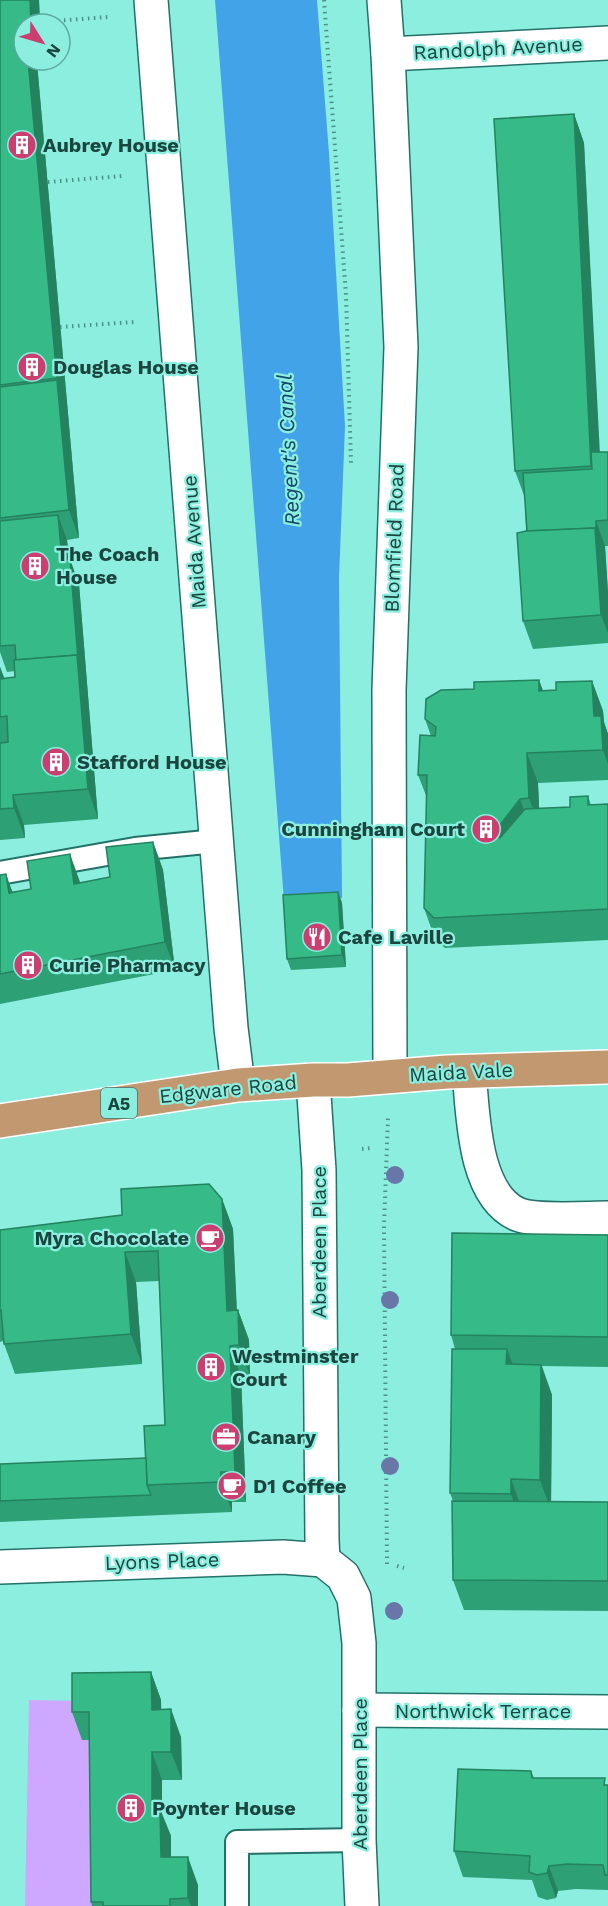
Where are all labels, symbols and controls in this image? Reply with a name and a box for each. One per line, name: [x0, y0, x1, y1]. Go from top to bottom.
north arrow: [12, 12, 72, 72]
street label: Randolph Avenue: [413, 32, 583, 64]
text: N: [42, 40, 65, 61]
building icon: Aubrey House: [6, 129, 38, 161]
place label: Aubrey House: [43, 133, 179, 157]
building icon: Douglas House: [16, 351, 48, 383]
place label: Douglas House: [53, 355, 199, 379]
water label: Regent's Canal: [272, 373, 304, 527]
street label: Blomfield Road: [379, 463, 409, 613]
street label: Maida Avenue: [177, 474, 211, 610]
place label: The Coach House: [56, 542, 159, 589]
building icon: The Coach House: [19, 550, 51, 582]
building icon: Stafford House: [40, 746, 72, 778]
place label: Stafford House: [77, 750, 227, 774]
building icon: Cunningham Court: [470, 813, 502, 845]
place label: Cunningham Court: [281, 817, 465, 841]
restaurant icon: Cafe Laville: [301, 921, 333, 953]
place label: Cafe Laville: [338, 925, 454, 949]
building icon: Curie Pharmacy: [12, 949, 44, 981]
place label: Curie Pharmacy: [49, 953, 206, 977]
street label: Maida Vale: [408, 1057, 514, 1087]
street label: Edgware Road: [158, 1070, 298, 1108]
road number: A5: [101, 1088, 137, 1118]
street label: Aberdeen Place: [307, 1166, 331, 1318]
cafe icon: Myra Chocolate: [194, 1222, 226, 1254]
place label: Myra Chocolate: [34, 1226, 189, 1250]
place label: Westminster Court: [232, 1344, 359, 1391]
building icon: Westminster Court: [195, 1351, 227, 1383]
office icon: Canary: [210, 1421, 242, 1453]
place label: Canary: [247, 1425, 317, 1449]
cafe icon: D1 Coffee: [216, 1470, 248, 1502]
place label: D1 Coffee: [253, 1474, 347, 1498]
street label: Lyons Place: [104, 1547, 220, 1575]
street label: Aberdeen Place: [348, 1698, 372, 1850]
street label: Northwick Terrace: [395, 1699, 571, 1723]
building icon: Poynter House: [115, 1792, 147, 1824]
place label: Poynter House: [152, 1796, 296, 1820]

